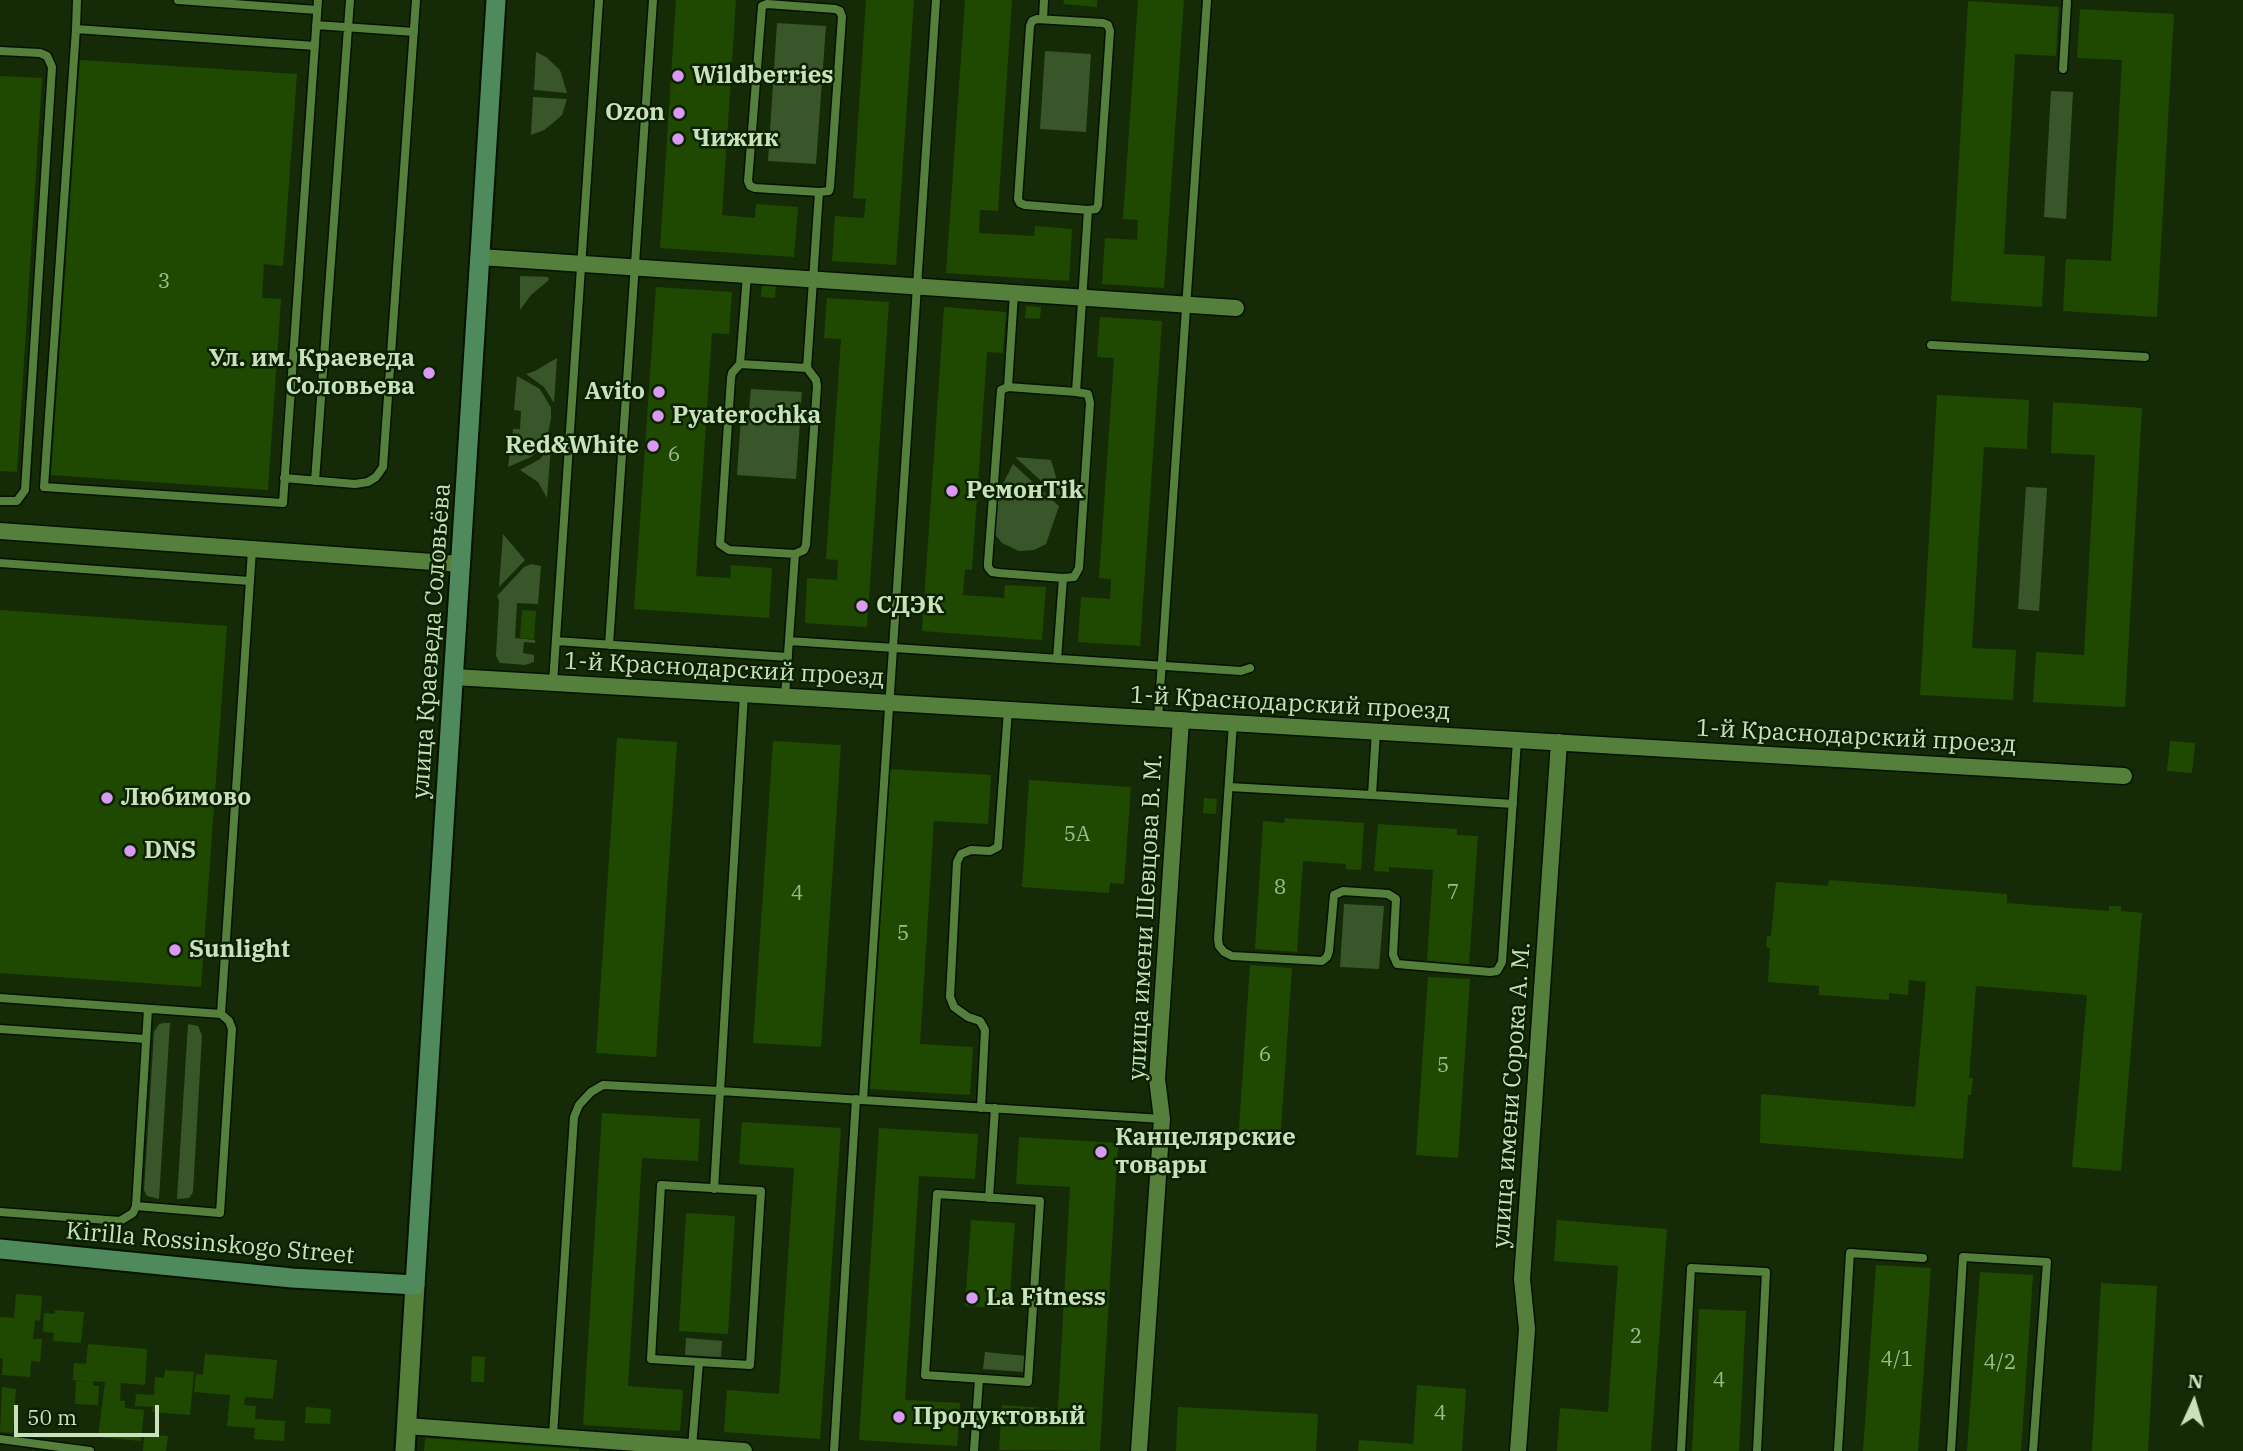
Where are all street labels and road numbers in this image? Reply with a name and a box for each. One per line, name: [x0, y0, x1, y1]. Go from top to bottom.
street label: улица Краеведа Соловьёва: [407, 482, 457, 800]
street label: 1-й Краснодарский проезд: [563, 647, 885, 693]
street label: 1-й Краснодарский проезд: [1129, 681, 1451, 727]
street label: 1-й Краснодарский проезд: [1695, 714, 2017, 760]
street label: улица имени Шевцова В. М.: [1123, 753, 1169, 1081]
street label: улица имени Сорока А. М.: [1487, 941, 1537, 1249]
street label: Kirilla Rossinskogo Street: [64, 1217, 356, 1271]

